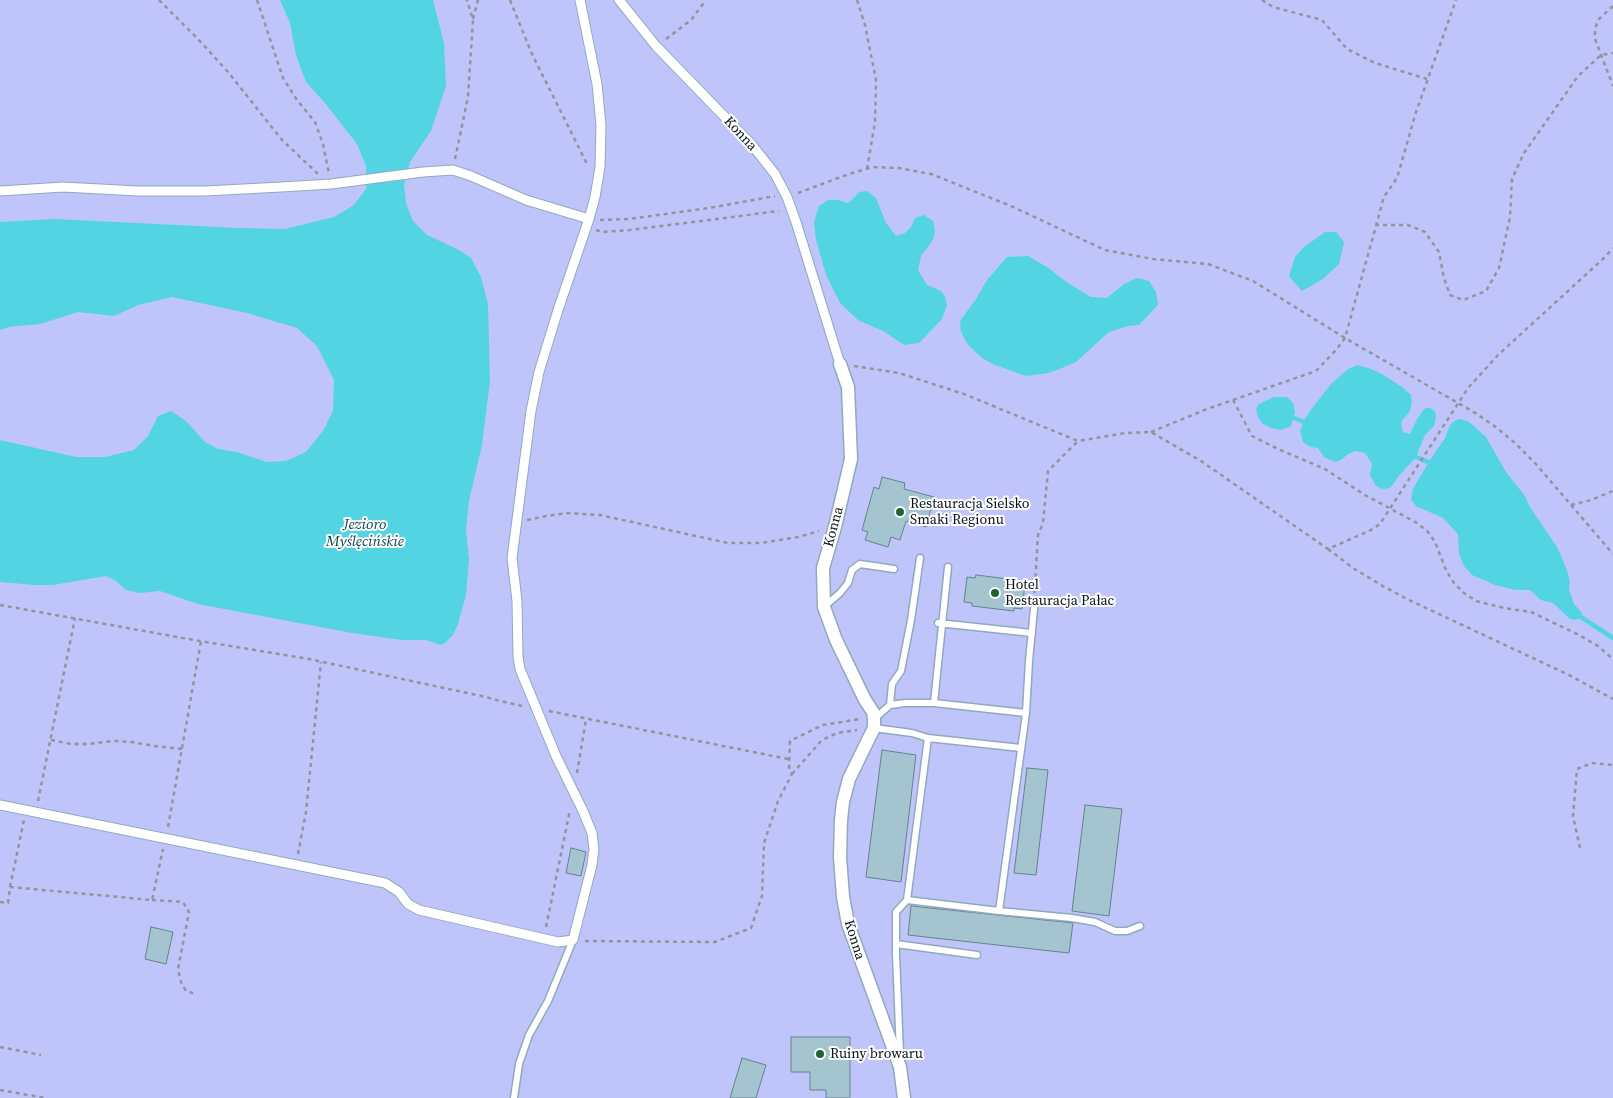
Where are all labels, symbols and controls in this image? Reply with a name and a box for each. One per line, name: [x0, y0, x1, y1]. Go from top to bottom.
street label: Konna: [720, 113, 760, 155]
place label: Restauracja Sielsko Smaki Regionu: [910, 496, 1030, 528]
street label: Konna: [821, 505, 847, 549]
marker: Restauracja Sielsko Smaki Regionu: [894, 506, 906, 518]
water label: Jezioro Myślęcińskie: [326, 516, 404, 551]
place label: Hotel Restauracja Pałac: [1005, 577, 1114, 610]
marker: Hotel Restauracja Pałac: [989, 587, 1001, 599]
street label: Konna: [840, 918, 868, 962]
place label: Ruiny browaru: [830, 1046, 923, 1062]
marker: Ruiny browaru: [814, 1048, 826, 1060]

